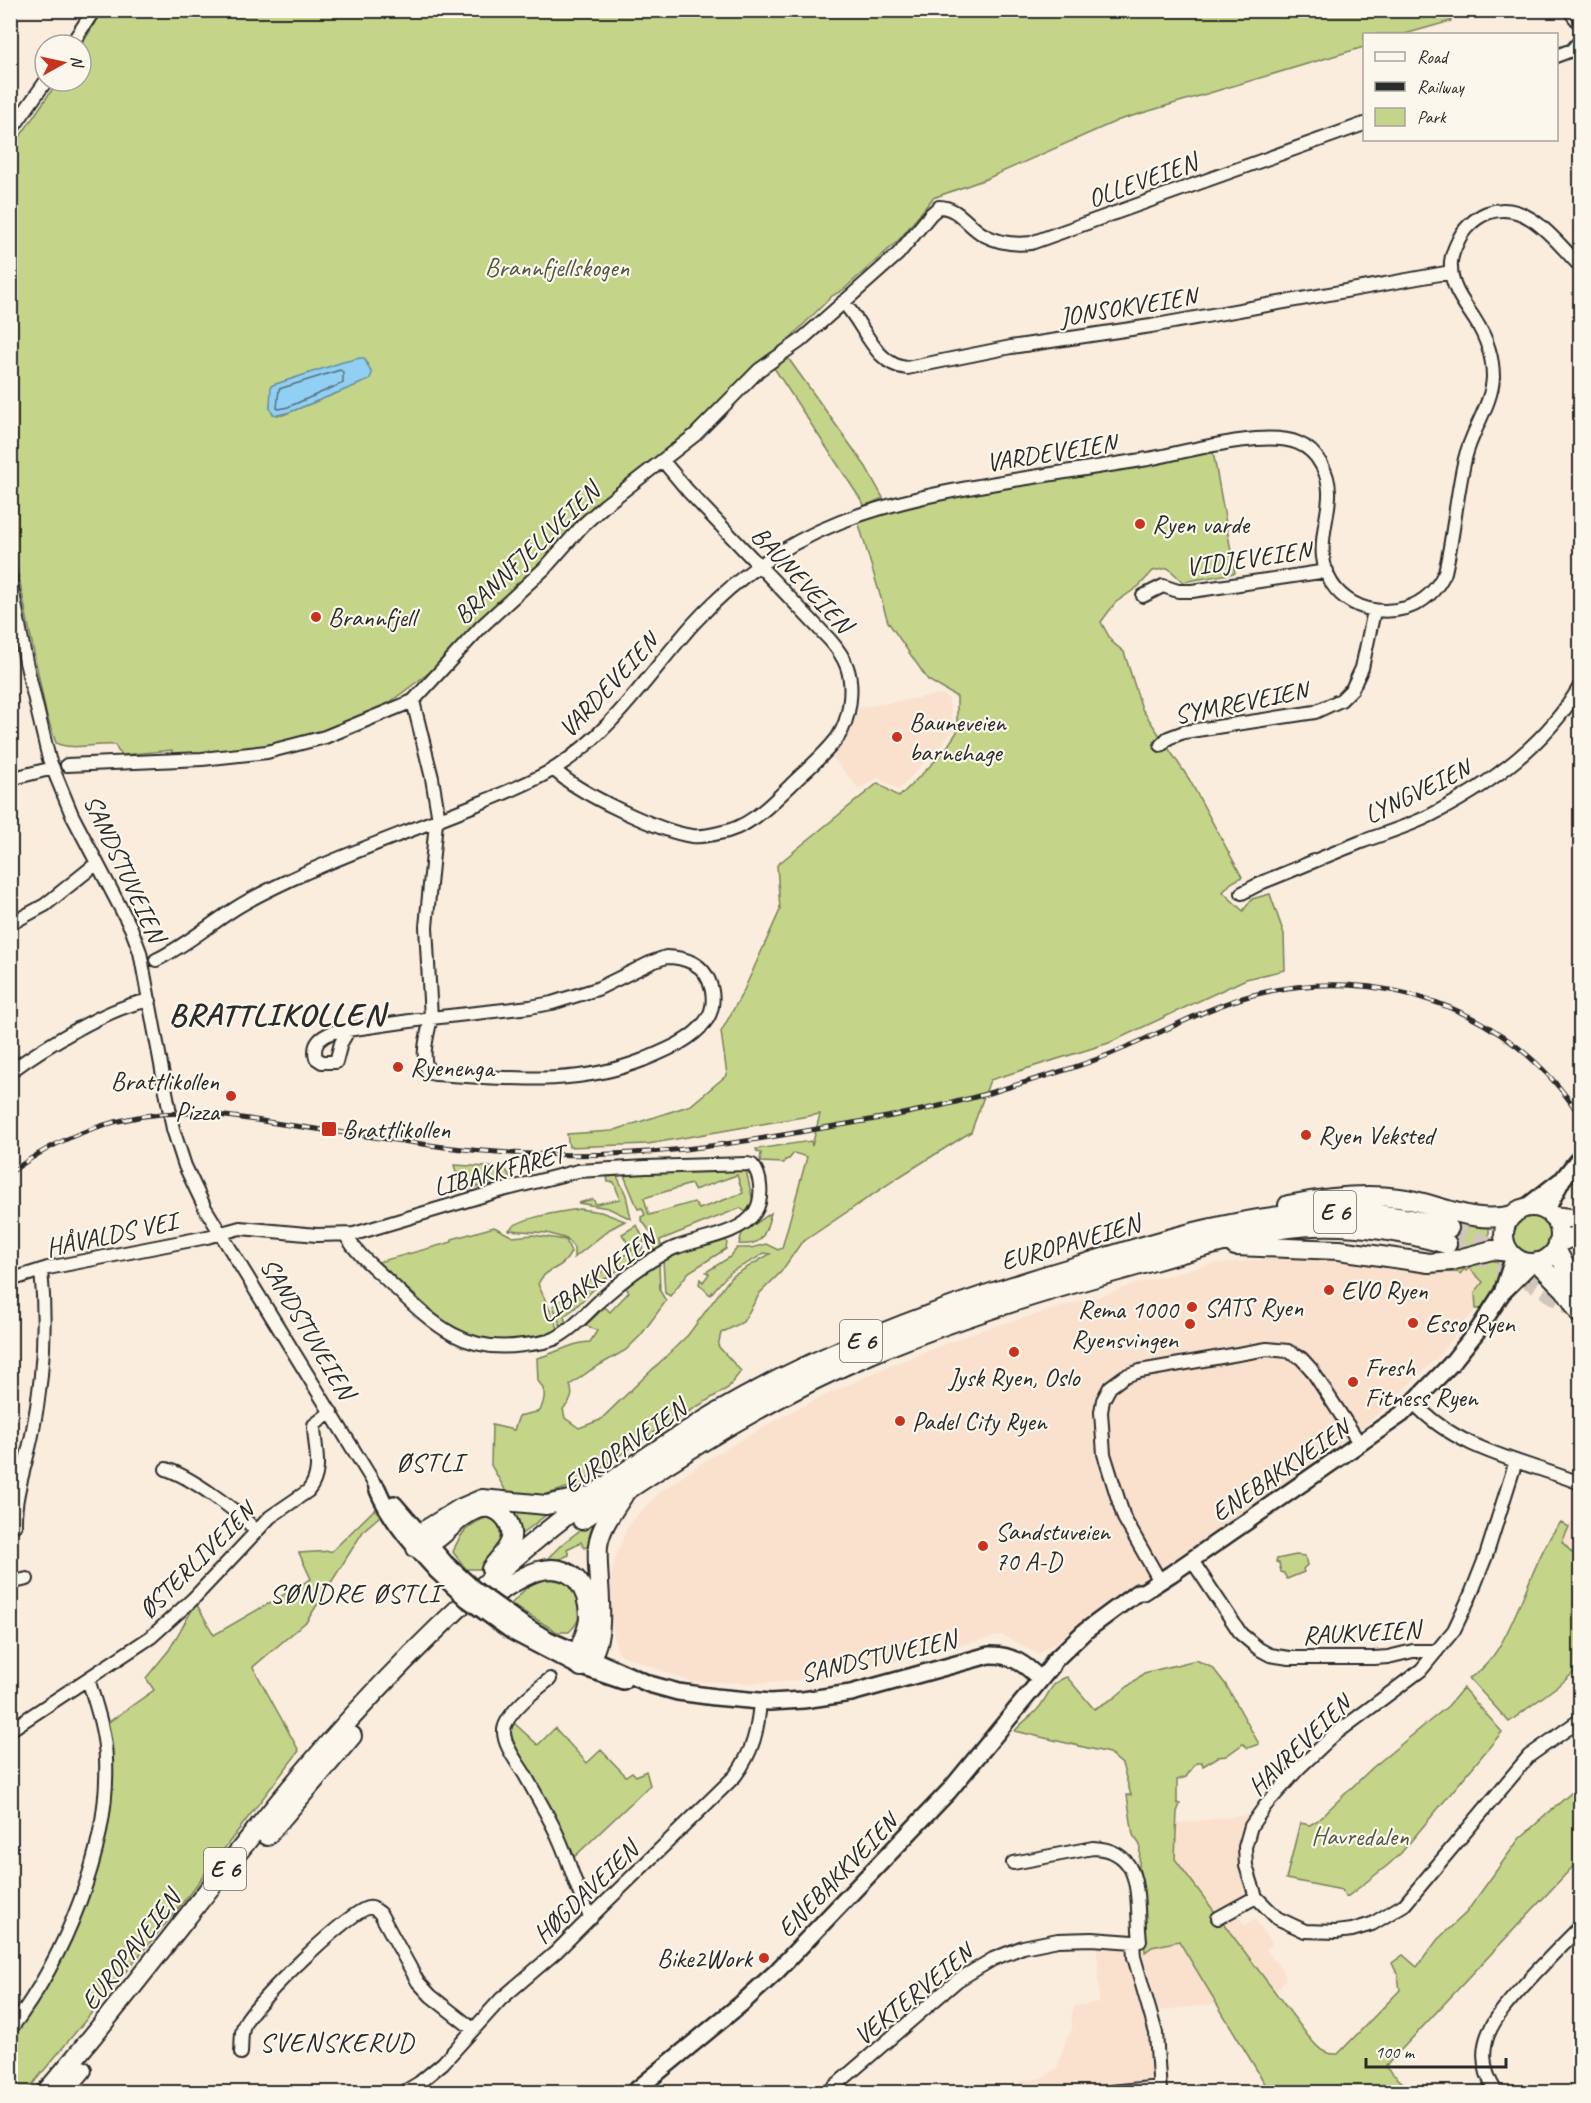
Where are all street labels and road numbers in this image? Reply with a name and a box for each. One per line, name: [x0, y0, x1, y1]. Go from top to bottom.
street label: OLLEVEIEN: [1083, 144, 1205, 215]
street label: JONSOKVEIEN: [1055, 279, 1203, 334]
street label: VARDEVEIEN: [984, 425, 1123, 479]
street label: BRANNFJELLVEIEN: [446, 472, 609, 631]
street label: BAUNEVEIEN: [744, 519, 862, 643]
street label: VIDJEVEIEN: [1184, 533, 1317, 584]
street label: VARDEVEIEN: [552, 623, 668, 745]
street label: SYMREVEIEN: [1172, 673, 1315, 732]
street label: LYNGVEIEN: [1359, 750, 1479, 831]
street label: SANDSTUVEIEN: [76, 789, 175, 951]
street label: LIBAKKFARET: [430, 1136, 573, 1204]
road number: E 6: [1314, 1191, 1356, 1233]
street label: HÅVALDS VEI: [43, 1203, 185, 1264]
street label: EUROPAVEIEN: [997, 1206, 1148, 1278]
street label: LIBAKKVEIEN: [532, 1220, 666, 1330]
street label: SANDSTUVEIEN: [253, 1252, 365, 1408]
road number: E 6: [840, 1320, 882, 1362]
street label: EUROPAVEIEN: [556, 1389, 696, 1501]
street label: ENEBAKKVEIEN: [1205, 1410, 1359, 1529]
street label: ØSTERLIVEIEN: [131, 1492, 264, 1625]
street label: RAUKVEIEN: [1302, 1613, 1425, 1652]
street label: SANDSTUVEIEN: [797, 1622, 963, 1690]
street label: HAVREVEIEN: [1241, 1685, 1361, 1803]
street label: ENEBAKKVEIEN: [770, 1803, 908, 1944]
street label: HØGDAVEIEN: [526, 1831, 648, 1951]
road number: E 6: [204, 1848, 246, 1890]
street label: EUROPAVEIEN: [73, 1880, 190, 2017]
street label: VEKTERVEIEN: [847, 1934, 983, 2052]

